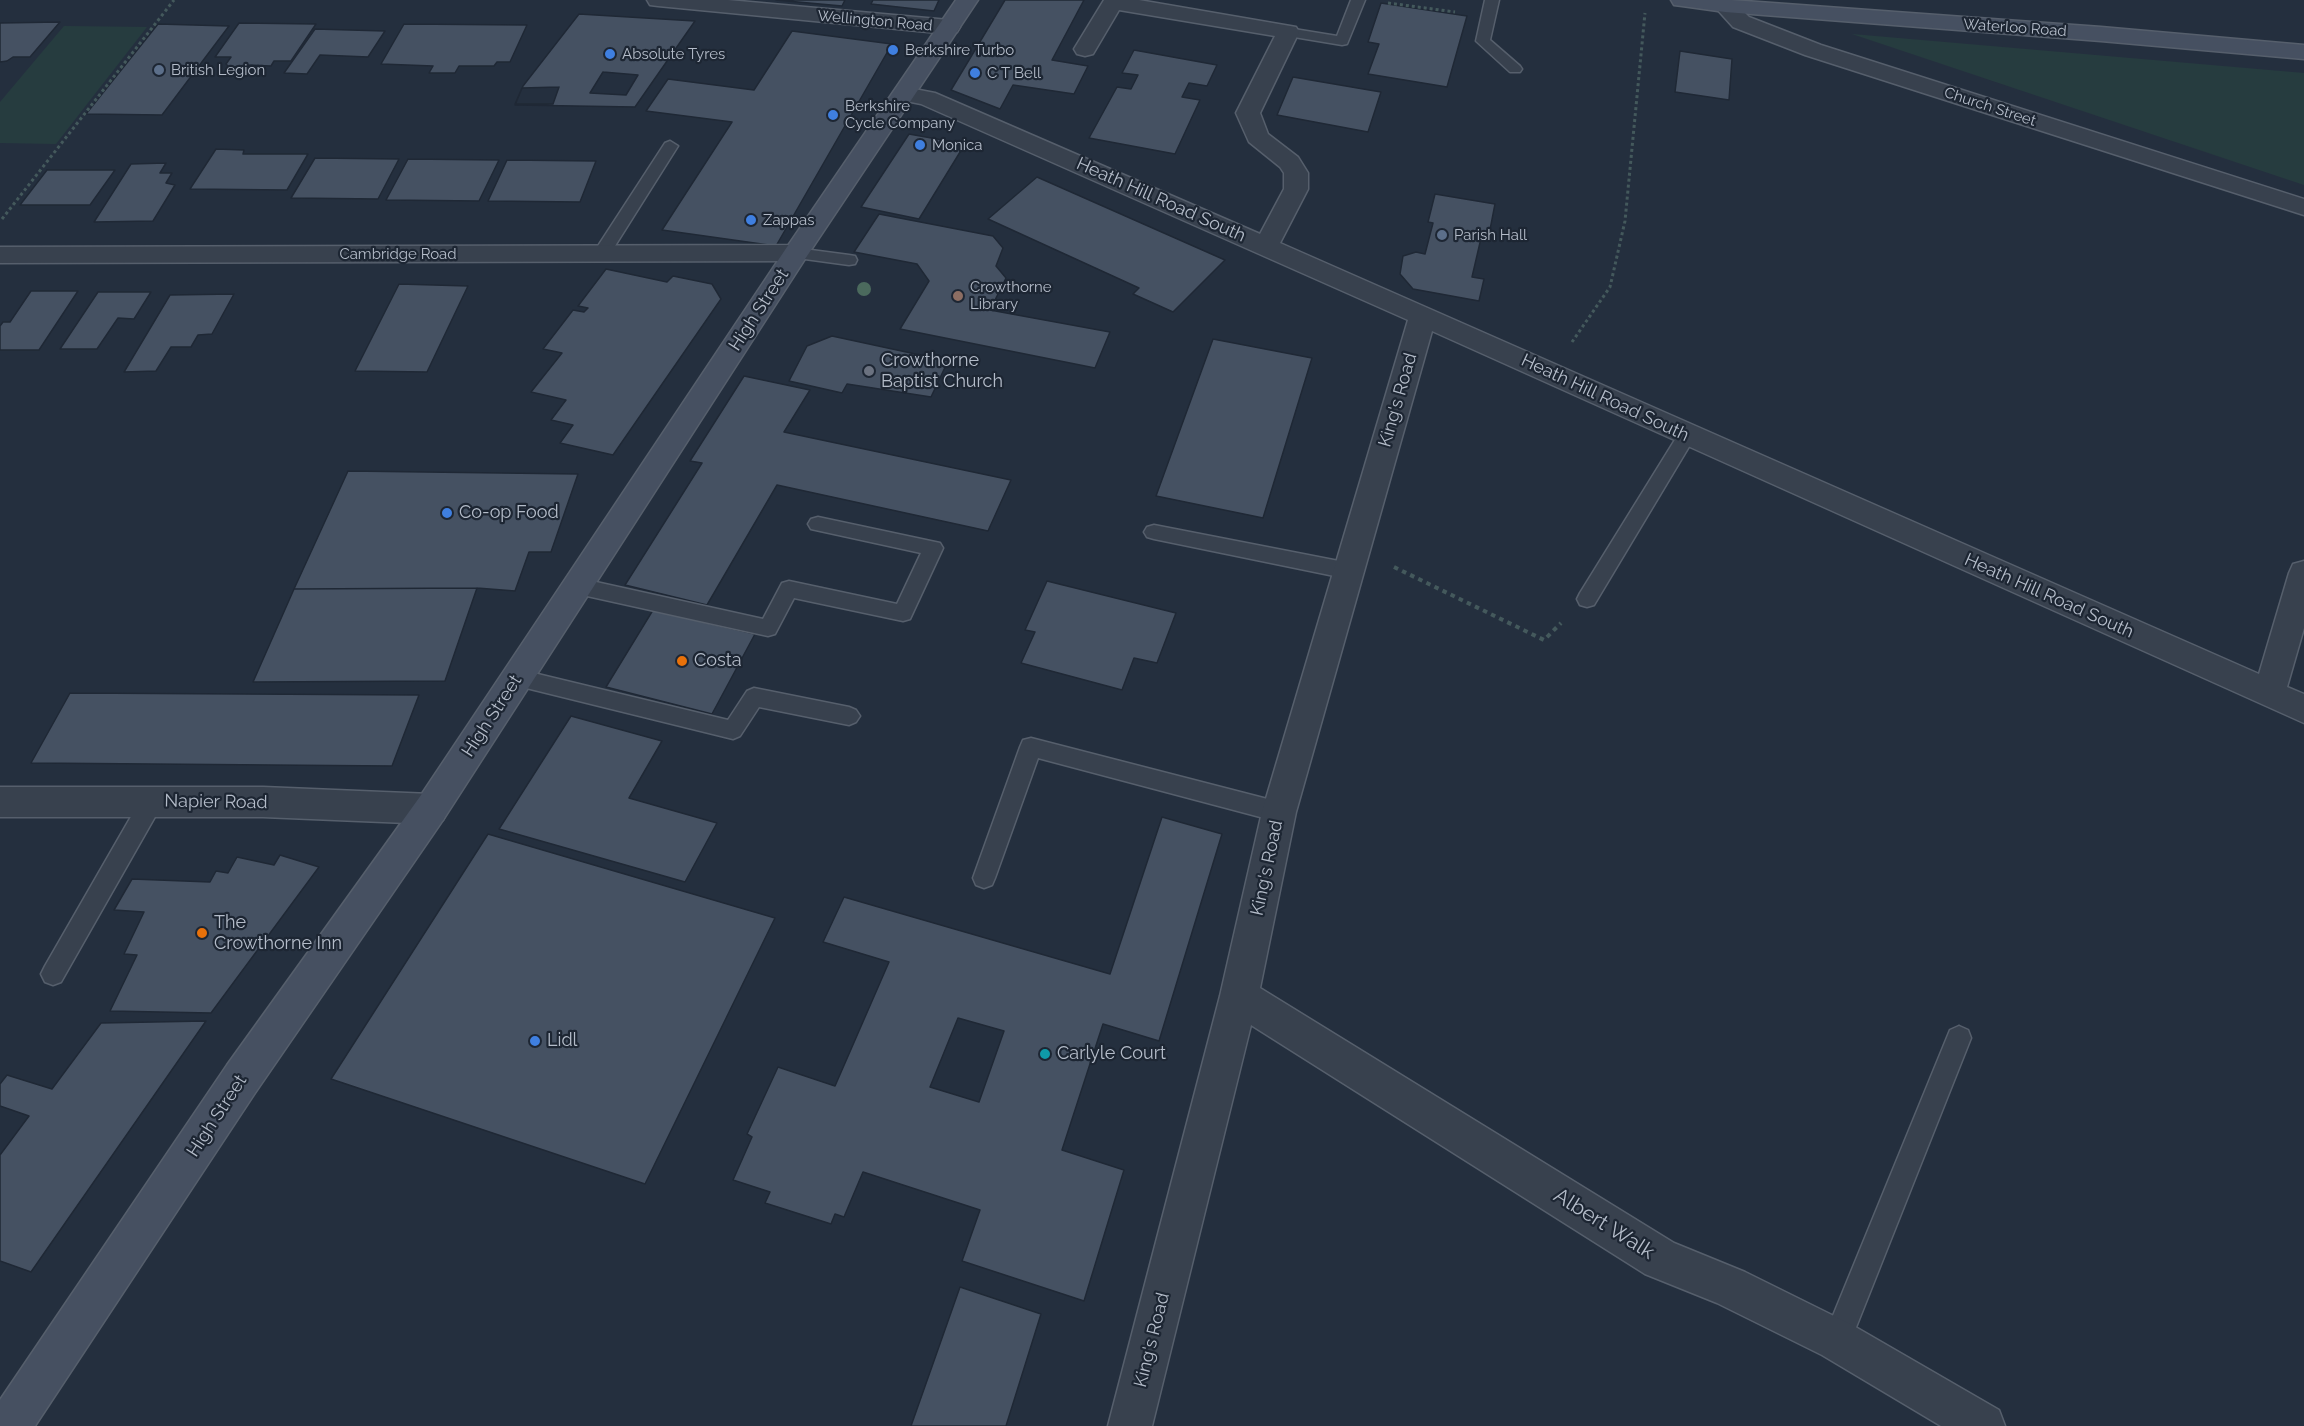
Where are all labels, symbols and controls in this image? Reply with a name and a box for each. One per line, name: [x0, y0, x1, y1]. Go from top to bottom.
street label: Wellington Road: [817, 7, 933, 35]
street label: Waterloo Road: [1963, 15, 2067, 41]
place label: Berkshire Turbo: [905, 41, 1014, 59]
marker: Berkshire Turbo: [886, 43, 900, 57]
place label: Absolute Tyres: [622, 45, 725, 63]
marker: Absolute Tyres: [603, 47, 617, 61]
place label: British Legion: [171, 61, 265, 79]
marker: British Legion: [152, 63, 166, 77]
place label: C T Bell: [987, 64, 1041, 82]
marker: C T Bell: [968, 66, 982, 80]
street label: Church Street: [1942, 84, 2038, 130]
place label: Berkshire Cycle Company: [845, 97, 955, 132]
marker: Berkshire Cycle Company: [826, 108, 840, 122]
place label: Monica: [932, 136, 982, 154]
marker: Monica: [913, 138, 927, 152]
street label: Heath Hill Road South: [1073, 153, 1249, 247]
place label: Zappas: [763, 211, 815, 229]
marker: Zappas: [744, 213, 758, 227]
place label: Parish Hall: [1454, 226, 1527, 244]
marker: Parish Hall: [1435, 228, 1449, 242]
street label: Cambridge Road: [339, 245, 457, 263]
street label: High Street: [725, 265, 793, 355]
place label: Crowthorne Library: [970, 278, 1052, 313]
marker: Crowthorne Library: [951, 289, 965, 303]
place label: Crowthorne Baptist Church: [881, 350, 1003, 392]
street label: King's Road: [1374, 350, 1422, 450]
street label: Heath Hill Road South: [1518, 350, 1692, 446]
marker: Crowthorne Baptist Church: [862, 364, 876, 378]
place label: Co-op Food: [459, 502, 559, 524]
marker: Co-op Food: [440, 506, 454, 520]
street label: Heath Hill Road South: [1961, 549, 2137, 643]
place label: Costa: [694, 650, 742, 672]
marker: Costa: [675, 654, 689, 668]
street label: High Street: [458, 671, 526, 761]
street label: Napier Road: [164, 790, 268, 814]
street label: King's Road: [1246, 818, 1288, 918]
place label: The Crowthorne Inn: [214, 912, 342, 954]
marker: The Crowthorne Inn: [195, 926, 209, 940]
place label: Lidl: [547, 1030, 578, 1052]
marker: Lidl: [528, 1034, 542, 1048]
place label: Carlyle Court: [1057, 1043, 1166, 1065]
marker: Carlyle Court: [1038, 1047, 1052, 1061]
street label: High Street: [183, 1071, 251, 1161]
street label: Albert Walk: [1549, 1183, 1659, 1265]
street label: King's Road: [1130, 1290, 1174, 1390]

